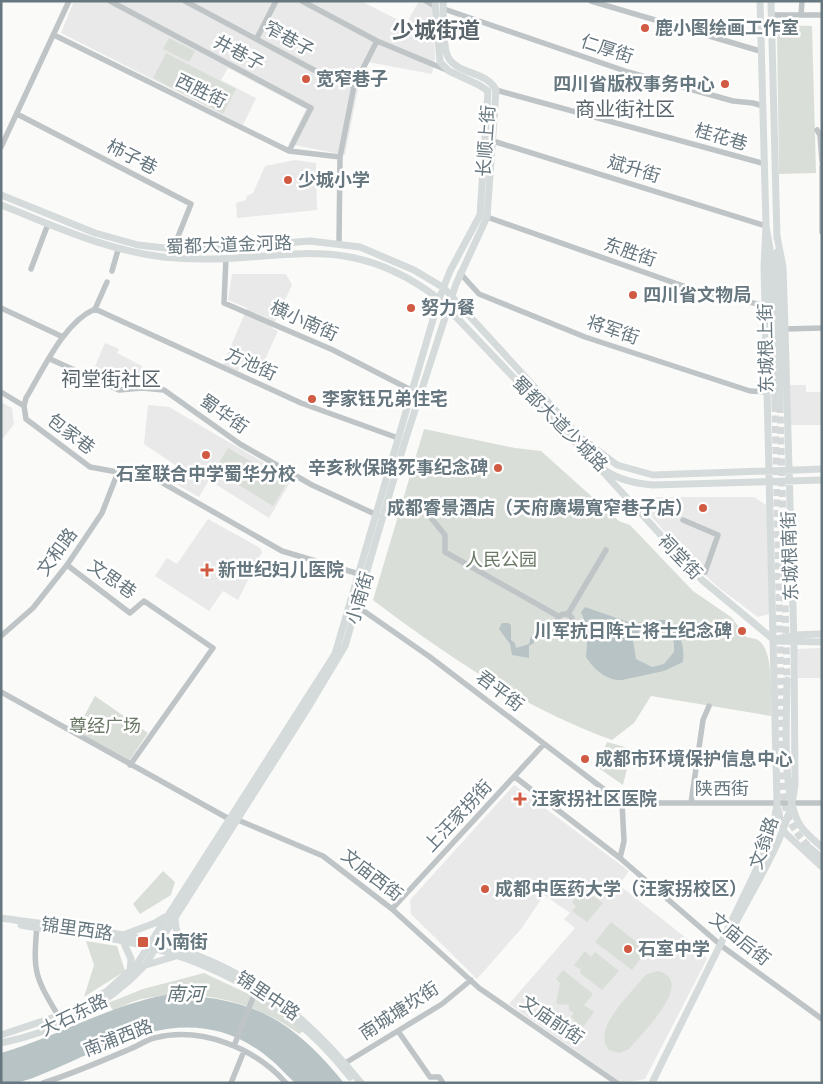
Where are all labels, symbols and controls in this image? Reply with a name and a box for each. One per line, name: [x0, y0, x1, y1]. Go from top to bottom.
street label: 窄巷子: [260, 15, 318, 63]
district label: 少城街道: [392, 16, 480, 45]
place label: 鹿小图绘画工作室: [655, 16, 799, 40]
marker: 鹿小图绘画工作室: [639, 22, 651, 34]
street label: 仁厚街: [578, 29, 636, 69]
street label: 井巷子: [210, 30, 268, 76]
place label: 宽窄巷子: [316, 67, 388, 91]
street label: 西胜街: [171, 68, 231, 114]
place label: 四川省版权事务中心: [553, 72, 715, 96]
marker: 宽窄巷子: [300, 73, 312, 85]
marker: 四川省版权事务中心: [719, 78, 731, 90]
district label: 商业街社区: [575, 96, 675, 122]
street label: 长顺上街: [472, 104, 500, 178]
street label: 桂花巷: [692, 118, 750, 156]
street label: 柿子巷: [102, 134, 162, 180]
street label: 斌升街: [605, 150, 663, 188]
place label: 少城小学: [298, 168, 370, 192]
marker: 少城小学: [282, 174, 294, 186]
street label: 蜀都大道金河路: [166, 231, 292, 259]
street label: 东胜街: [601, 232, 659, 272]
place label: 四川省文物局: [643, 283, 751, 307]
marker: 四川省文物局: [627, 289, 639, 301]
street label: 横小南街: [266, 295, 342, 347]
place label: 努力餐: [421, 296, 475, 320]
marker: 努力餐: [405, 302, 417, 314]
street label: 东城根上街: [753, 303, 779, 393]
street label: 将军街: [584, 310, 642, 350]
street label: 方池街: [221, 342, 281, 386]
district label: 祠堂街社区: [61, 366, 161, 392]
street label: 蜀都大道少城路: [507, 371, 613, 477]
place label: 李家钰兄弟住宅: [322, 387, 448, 411]
street label: 蜀华街: [195, 389, 253, 439]
marker: 李家钰兄弟住宅: [306, 393, 318, 405]
street label: 包家巷: [42, 408, 100, 460]
marker: 石室联合中学蜀华分校: [200, 449, 212, 461]
place label: 辛亥秋保路死事纪念碑: [308, 456, 488, 480]
place label: 石室联合中学蜀华分校: [116, 462, 296, 486]
marker: 辛亥秋保路死事纪念碑: [492, 462, 504, 474]
place label: 成都睿景酒店（天府廣場寬窄巷子店）: [387, 496, 693, 520]
marker: 成都睿景酒店（天府廣場寬窄巷子店）: [697, 502, 709, 514]
street label: 东城根南街: [776, 511, 804, 601]
street label: 文和路: [31, 523, 83, 581]
street label: 祠堂街: [653, 529, 707, 585]
park label: 人民公园: [465, 548, 537, 572]
street label: 文思巷: [83, 554, 141, 604]
place label: 新世纪妇儿医院: [218, 558, 344, 582]
marker: 新世纪妇儿医院: [200, 563, 214, 577]
street label: 小南街: [341, 569, 379, 627]
place label: 川军抗日阵亡将士纪念碑: [534, 619, 732, 643]
marker: 川军抗日阵亡将士纪念碑: [736, 625, 748, 637]
street label: 君平街: [471, 665, 529, 717]
park label: 尊经广场: [69, 714, 141, 738]
place label: 成都市环境保护信息中心: [595, 747, 793, 771]
marker: 成都市环境保护信息中心: [579, 753, 591, 765]
street label: 上汪家拐街: [419, 775, 497, 857]
street label: 陕西街: [695, 777, 749, 801]
place label: 汪家拐社区医院: [531, 787, 657, 811]
marker: 汪家拐社区医院: [513, 792, 527, 806]
street label: 文翁路: [744, 814, 784, 872]
street label: 文庙西街: [336, 843, 408, 907]
place label: 成都中医药大学（汪家拐校区）: [495, 877, 747, 901]
marker: 成都中医药大学（汪家拐校区）: [479, 883, 491, 895]
street label: 文庙后街: [704, 907, 776, 971]
street label: 锦里西路: [40, 912, 114, 946]
place label: 小南街: [154, 930, 208, 954]
marker: 小南街: [136, 935, 150, 949]
place label: 石室中学: [638, 937, 710, 961]
marker: 石室中学: [622, 943, 634, 955]
street label: 锦里中路: [231, 966, 305, 1026]
street label: 南城塘坎街: [355, 976, 443, 1046]
water label: 南河: [166, 981, 208, 1007]
street label: 大石东路: [36, 988, 112, 1042]
street label: 文庙前街: [515, 990, 589, 1050]
street label: 南浦西路: [80, 1014, 156, 1062]

